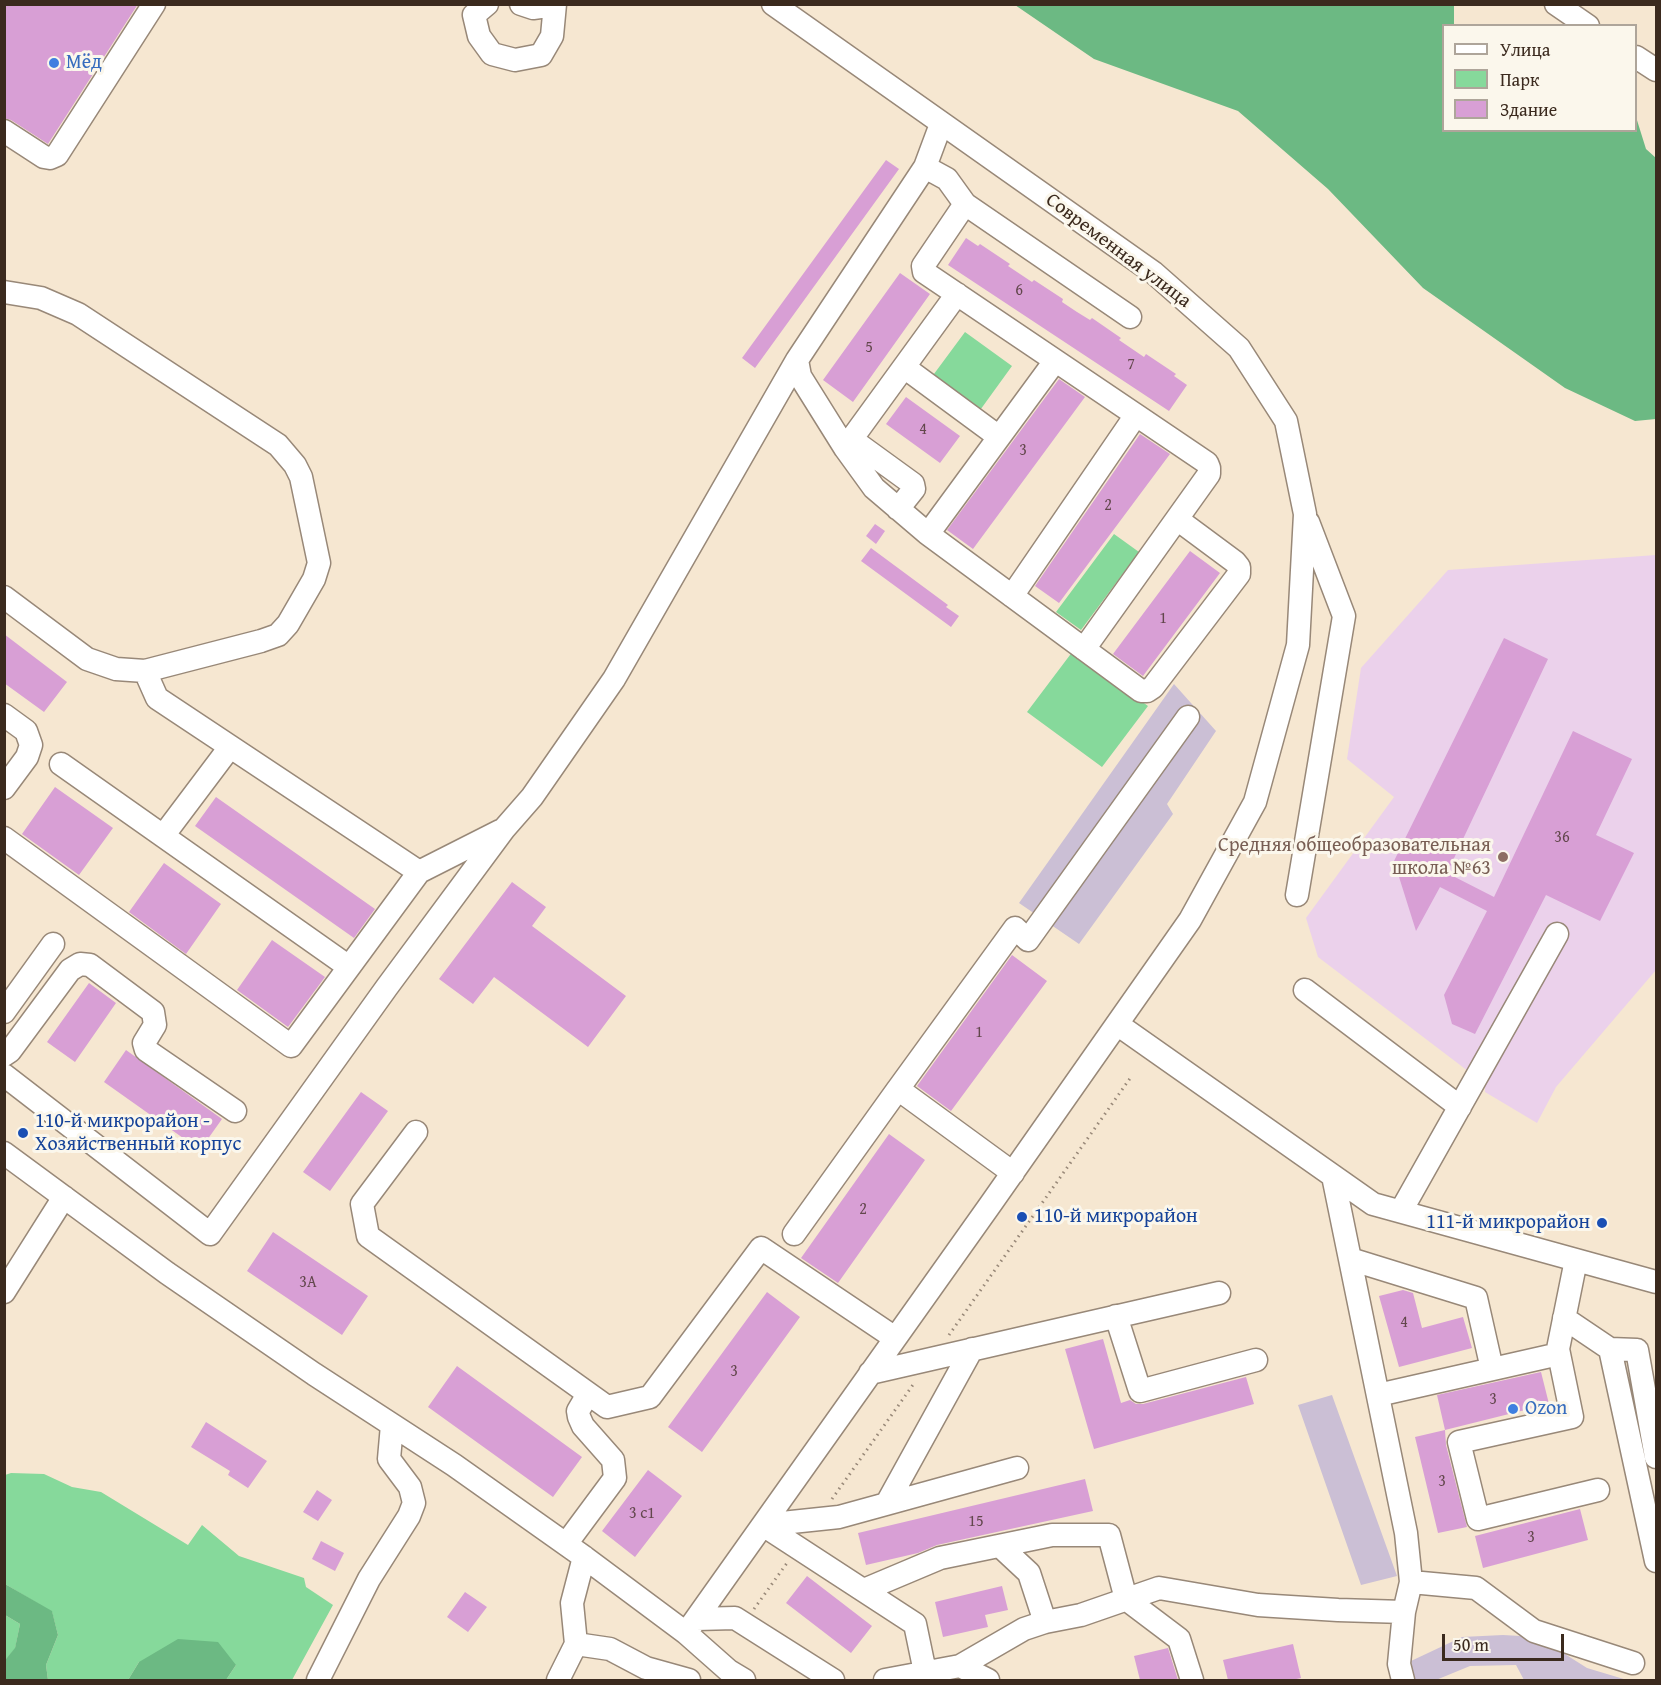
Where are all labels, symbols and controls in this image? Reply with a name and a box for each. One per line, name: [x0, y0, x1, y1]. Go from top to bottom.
legend: [1442, 24, 1637, 132]
text: Улица: [1500, 36, 1550, 63]
place label: Мёд: [66, 51, 102, 75]
marker: Мёд: [47, 56, 61, 70]
text: Парк: [1500, 66, 1539, 93]
text: Здание: [1500, 96, 1557, 123]
street label: Современная улица: [1041, 188, 1195, 314]
house number: 6: [1015, 281, 1023, 301]
house number: 5: [865, 338, 873, 358]
house number: 7: [1127, 355, 1135, 375]
house number: 4: [919, 420, 927, 440]
house number: 3: [1019, 441, 1027, 461]
house number: 2: [1104, 496, 1112, 516]
house number: 1: [1159, 609, 1167, 629]
house number: 36: [1554, 828, 1570, 848]
place label: Средняя общеобразовательная школа №63: [1218, 834, 1491, 881]
marker: Средняя общеобразовательная школа №63: [1496, 850, 1510, 864]
house number: 1: [975, 1023, 983, 1043]
place label: 110-й микрорайон - Хозяйственный корпус: [35, 1110, 241, 1157]
marker: 110-й микрорайон - Хозяйственный корпус: [16, 1126, 30, 1140]
house number: 2: [859, 1200, 867, 1220]
place label: 110-й микрорайон: [1034, 1205, 1198, 1229]
marker: 110-й микрорайон: [1015, 1210, 1029, 1224]
place label: 111-й микрорайон: [1426, 1211, 1590, 1235]
marker: 111-й микрорайон: [1595, 1216, 1609, 1230]
house number: 3А: [299, 1273, 317, 1293]
house number: 4: [1400, 1313, 1408, 1333]
house number: 3: [730, 1362, 738, 1382]
house number: 3: [1489, 1390, 1497, 1410]
place label: Ozon: [1525, 1397, 1567, 1421]
marker: Ozon: [1506, 1402, 1520, 1416]
house number: 3: [1438, 1472, 1446, 1492]
house number: 3 с1: [629, 1504, 655, 1524]
house number: 15: [968, 1512, 984, 1532]
house number: 3: [1527, 1528, 1535, 1548]
scale bar: [1445, 1622, 1566, 1660]
text: 50 m: [1453, 1631, 1489, 1658]

